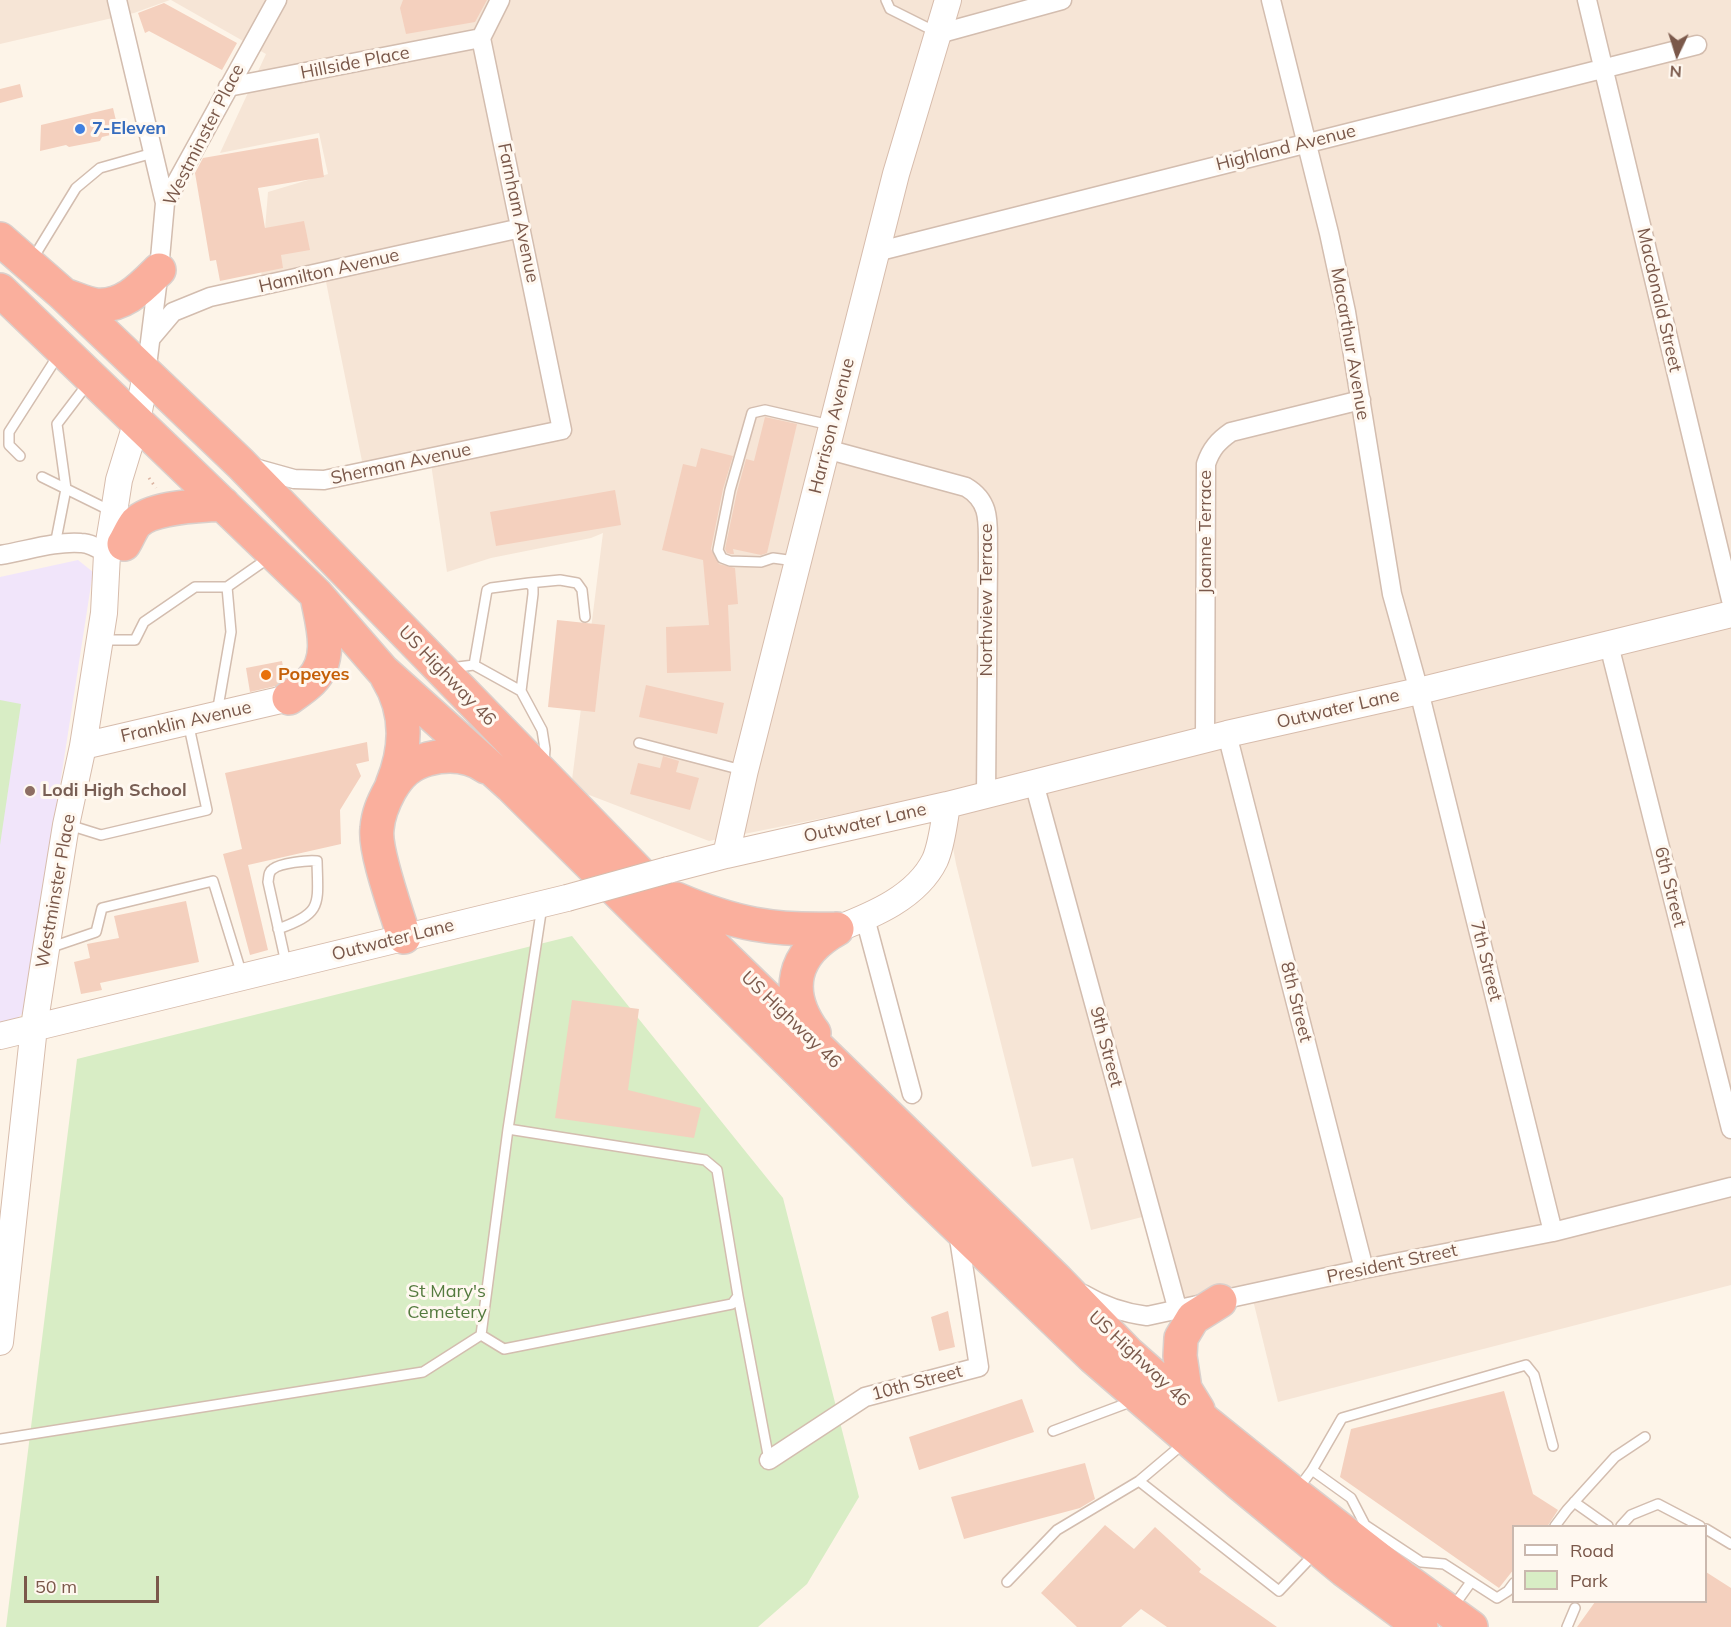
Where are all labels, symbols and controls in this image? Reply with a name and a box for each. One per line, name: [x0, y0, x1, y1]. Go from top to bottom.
north arrow: [1647, 24, 1707, 84]
street label: Hillside Place: [299, 42, 411, 84]
street label: Westminster Place: [159, 61, 249, 209]
text: N: [1669, 62, 1682, 82]
place label: 7-Eleven: [92, 118, 166, 140]
street label: Highland Avenue: [1214, 120, 1358, 176]
marker: 7-Eleven: [73, 122, 87, 136]
street label: Farnham Avenue: [493, 141, 543, 285]
street label: Macdonald Street: [1632, 226, 1686, 374]
street label: Hamilton Avenue: [257, 244, 401, 298]
street label: Macarthur Avenue: [1326, 266, 1374, 422]
street label: Harrison Avenue: [805, 356, 859, 496]
street label: Sherman Avenue: [329, 439, 473, 489]
street label: Joanne Terrace: [1195, 470, 1217, 594]
street label: Northview Terrace: [976, 524, 998, 676]
street label: US Highway 46: [394, 622, 500, 730]
place label: Popeyes: [278, 664, 350, 686]
marker: Popeyes: [259, 668, 273, 682]
street label: Outwater Lane: [1275, 684, 1401, 734]
street label: Franklin Avenue: [119, 696, 253, 748]
place label: Lodi High School: [42, 780, 187, 802]
marker: Lodi High School: [23, 784, 37, 798]
street label: Outwater Lane: [802, 798, 928, 848]
street label: Westminster Place: [32, 812, 80, 970]
street label: 6th Street: [1650, 845, 1690, 929]
street label: Outwater Lane: [330, 914, 456, 966]
street label: 7th Street: [1466, 919, 1506, 1003]
street label: 8th Street: [1276, 960, 1316, 1044]
street label: US Highway 46: [737, 967, 845, 1073]
street label: 9th Street: [1085, 1005, 1127, 1089]
street label: President Street: [1325, 1240, 1459, 1288]
park label: St Mary's Cemetery: [407, 1281, 487, 1324]
street label: US Highway 46: [1084, 1307, 1194, 1411]
street label: 10th Street: [869, 1361, 965, 1405]
legend: [1512, 1525, 1707, 1603]
text: Road: [1570, 1539, 1614, 1562]
scale bar: [27, 1564, 162, 1602]
text: Park: [1570, 1569, 1608, 1592]
text: 50 m: [35, 1575, 77, 1598]

